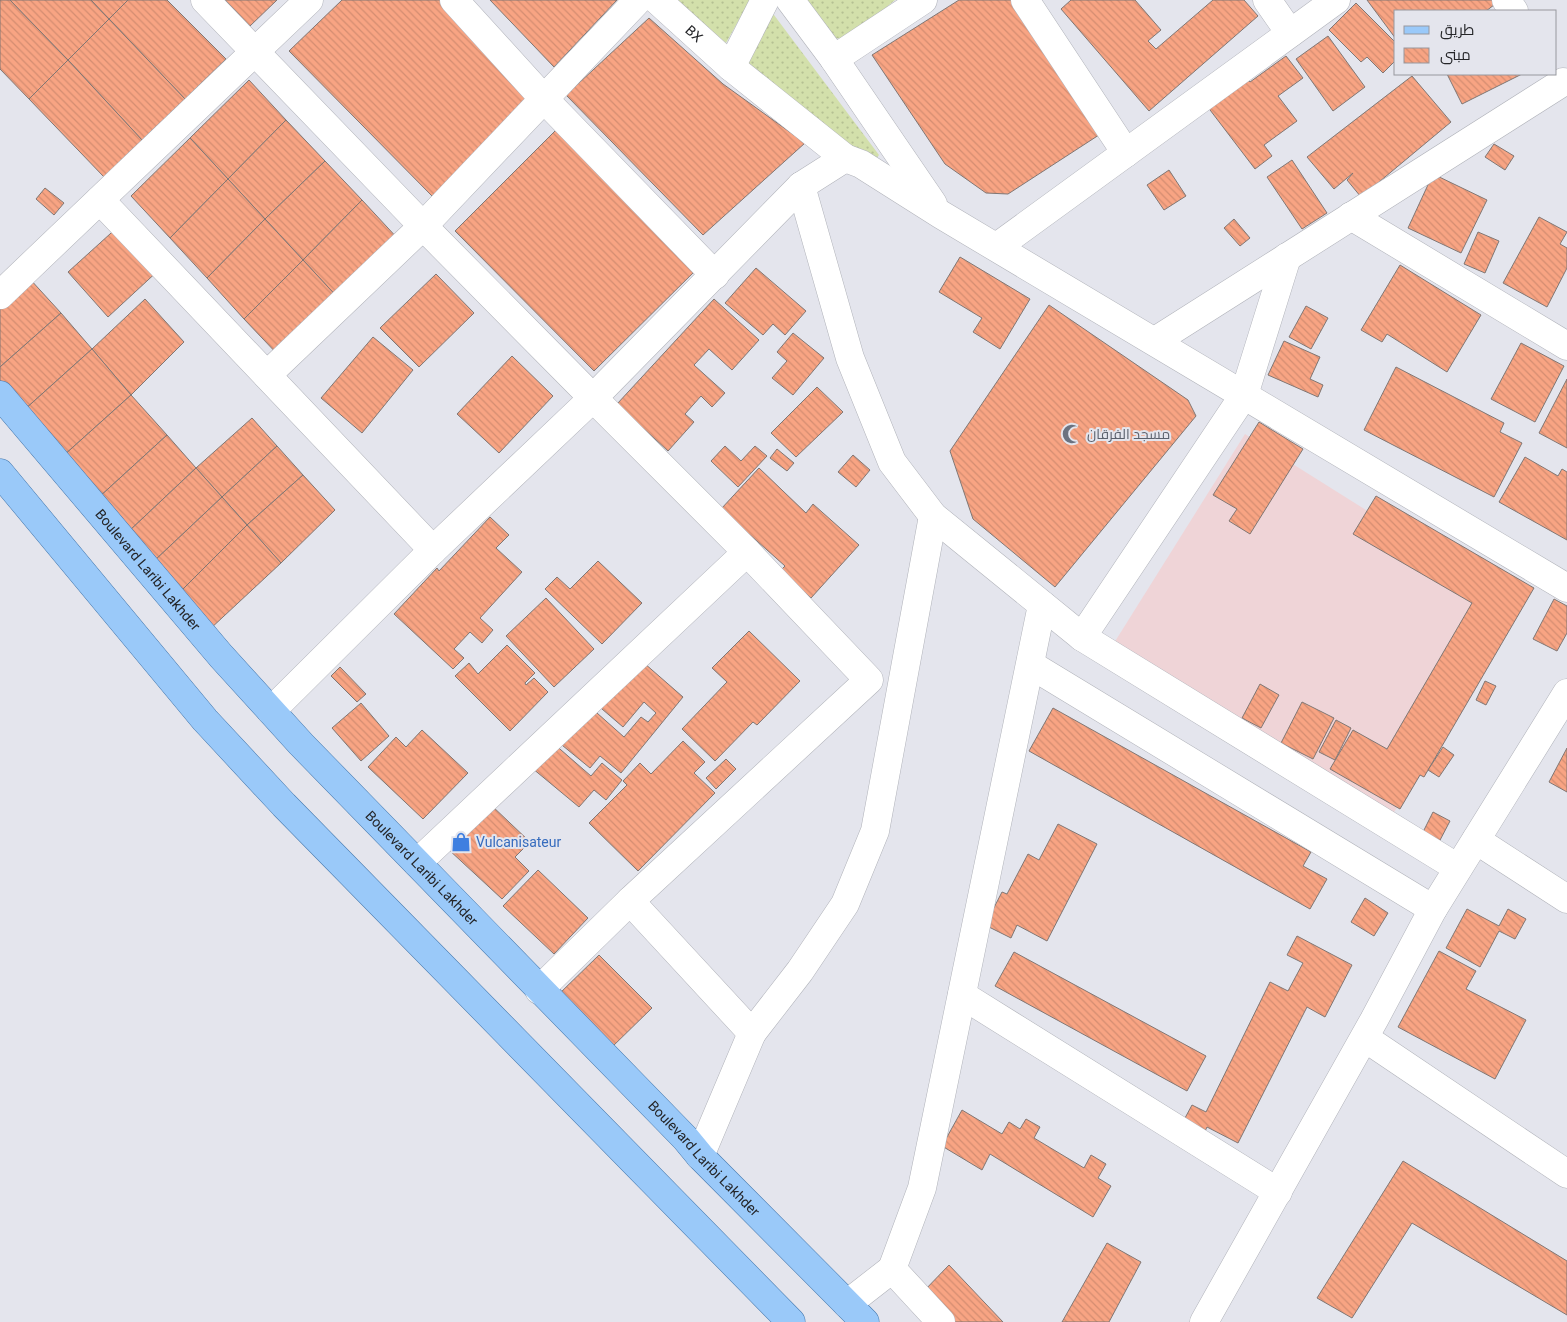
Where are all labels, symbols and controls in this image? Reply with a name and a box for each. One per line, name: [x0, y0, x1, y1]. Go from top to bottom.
legend: [1394, 10, 1557, 75]
text: طريق: [1440, 21, 1474, 40]
street label: BX: [682, 22, 706, 46]
text: مبنى: [1440, 46, 1471, 65]
mosque icon: مسجد الفرقان: [1061, 423, 1083, 445]
place label: مسجد الفرقان: [1087, 426, 1170, 442]
street label: Boulevard Laribi Lakhder: [92, 506, 204, 634]
street label: Boulevard Laribi Lakhder: [362, 807, 481, 929]
shop icon: Vulcanisateur: [450, 831, 472, 853]
place label: Vulcanisateur: [476, 834, 561, 850]
street label: Boulevard Laribi Lakhder: [645, 1097, 763, 1219]

